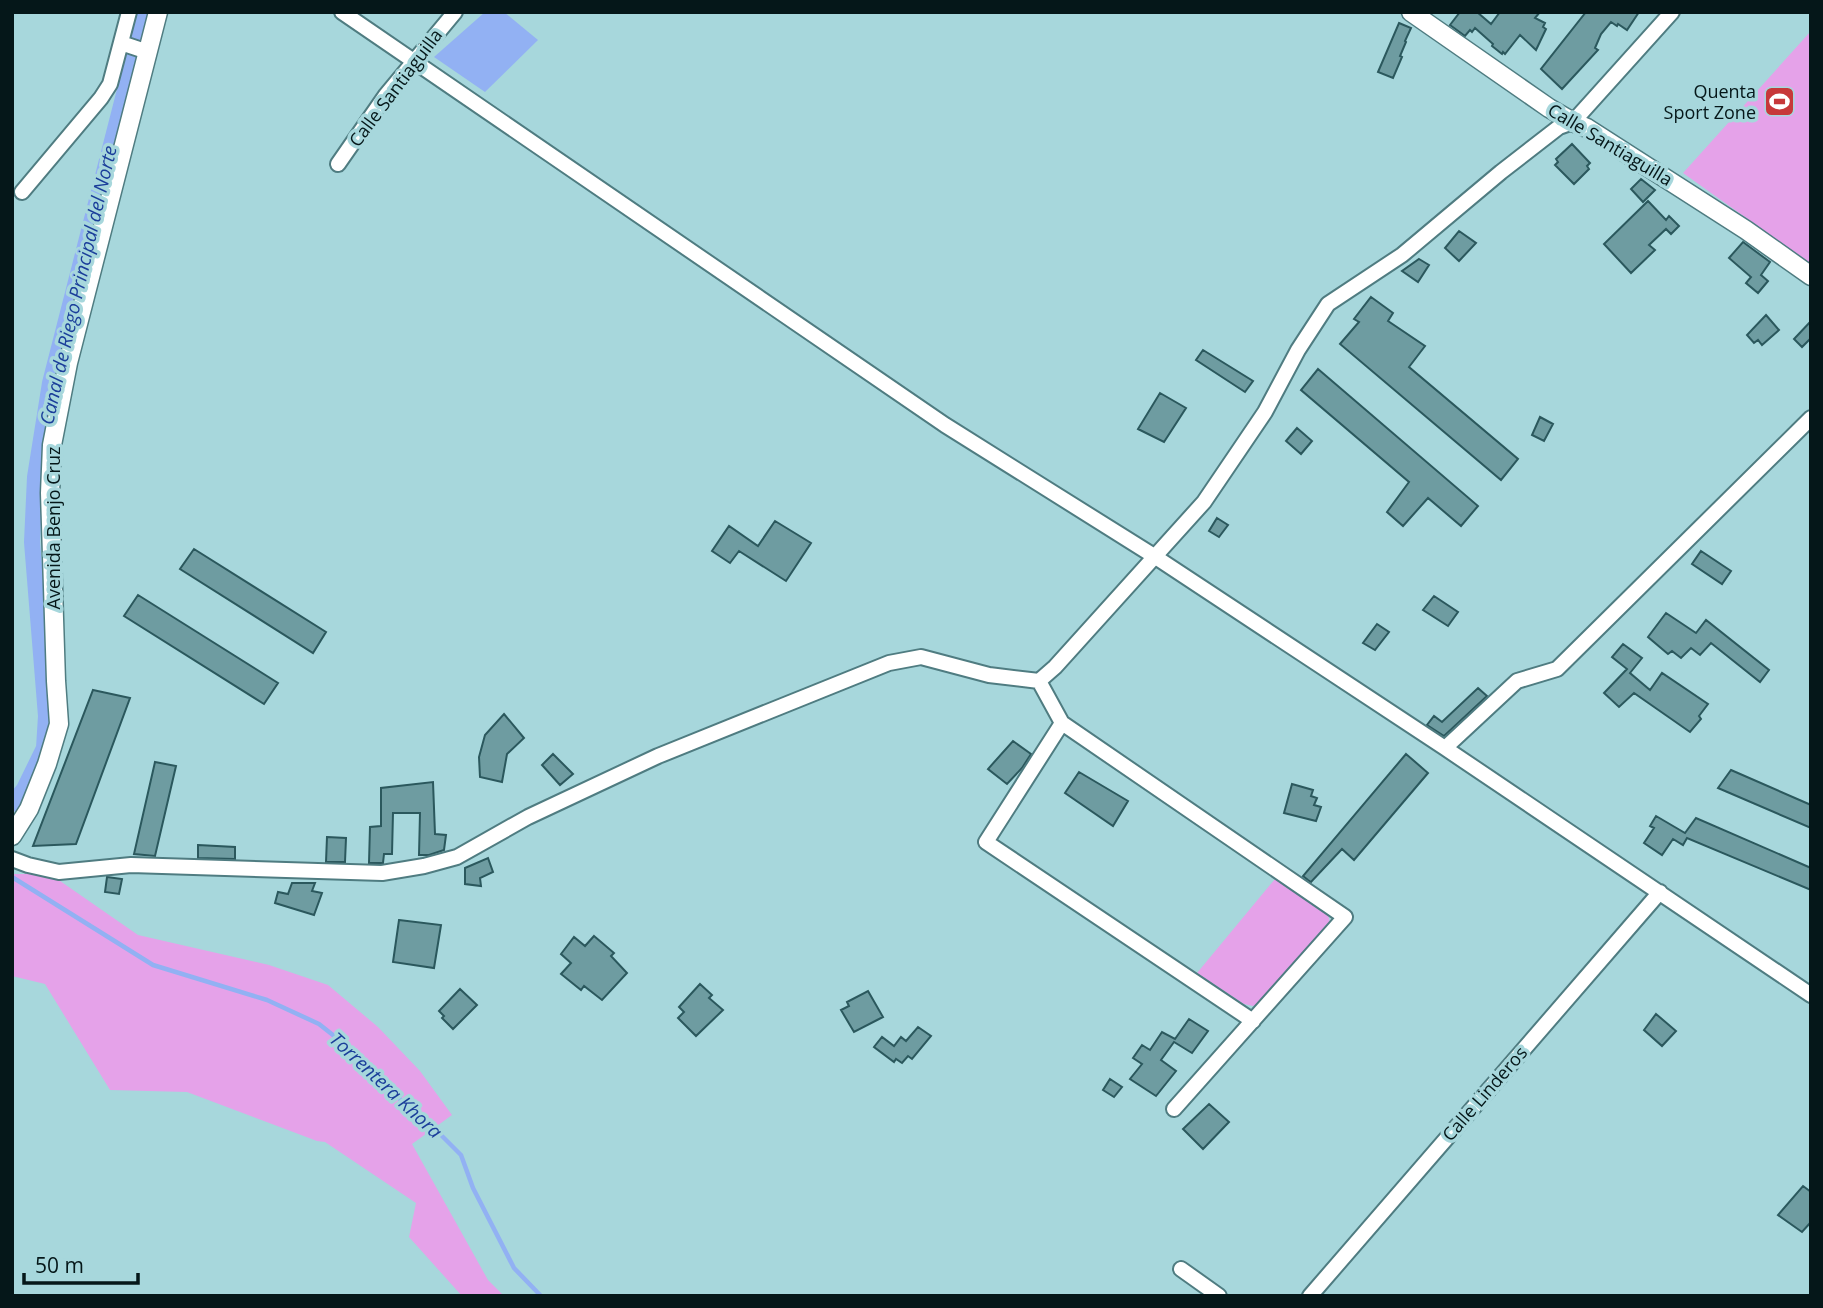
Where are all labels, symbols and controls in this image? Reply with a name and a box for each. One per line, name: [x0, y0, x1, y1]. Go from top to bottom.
street label: Calle Santiaguilla: [343, 24, 447, 151]
place label: Quenta Sport Zone: [1664, 79, 1756, 124]
sports icon: Quenta Sport Zone: [1762, 85, 1796, 119]
street label: Calle Santiaguilla: [1544, 97, 1677, 191]
water label: Canal de Riego Principal del Norte: [33, 143, 123, 427]
street label: Avenida Benjo Cruz: [41, 447, 65, 609]
water label: Torrentera Khora: [324, 1026, 448, 1144]
street label: Calle Linderos: [1436, 1041, 1532, 1146]
scale bar: [24, 1242, 138, 1286]
text: 50 m: [35, 1251, 84, 1279]

